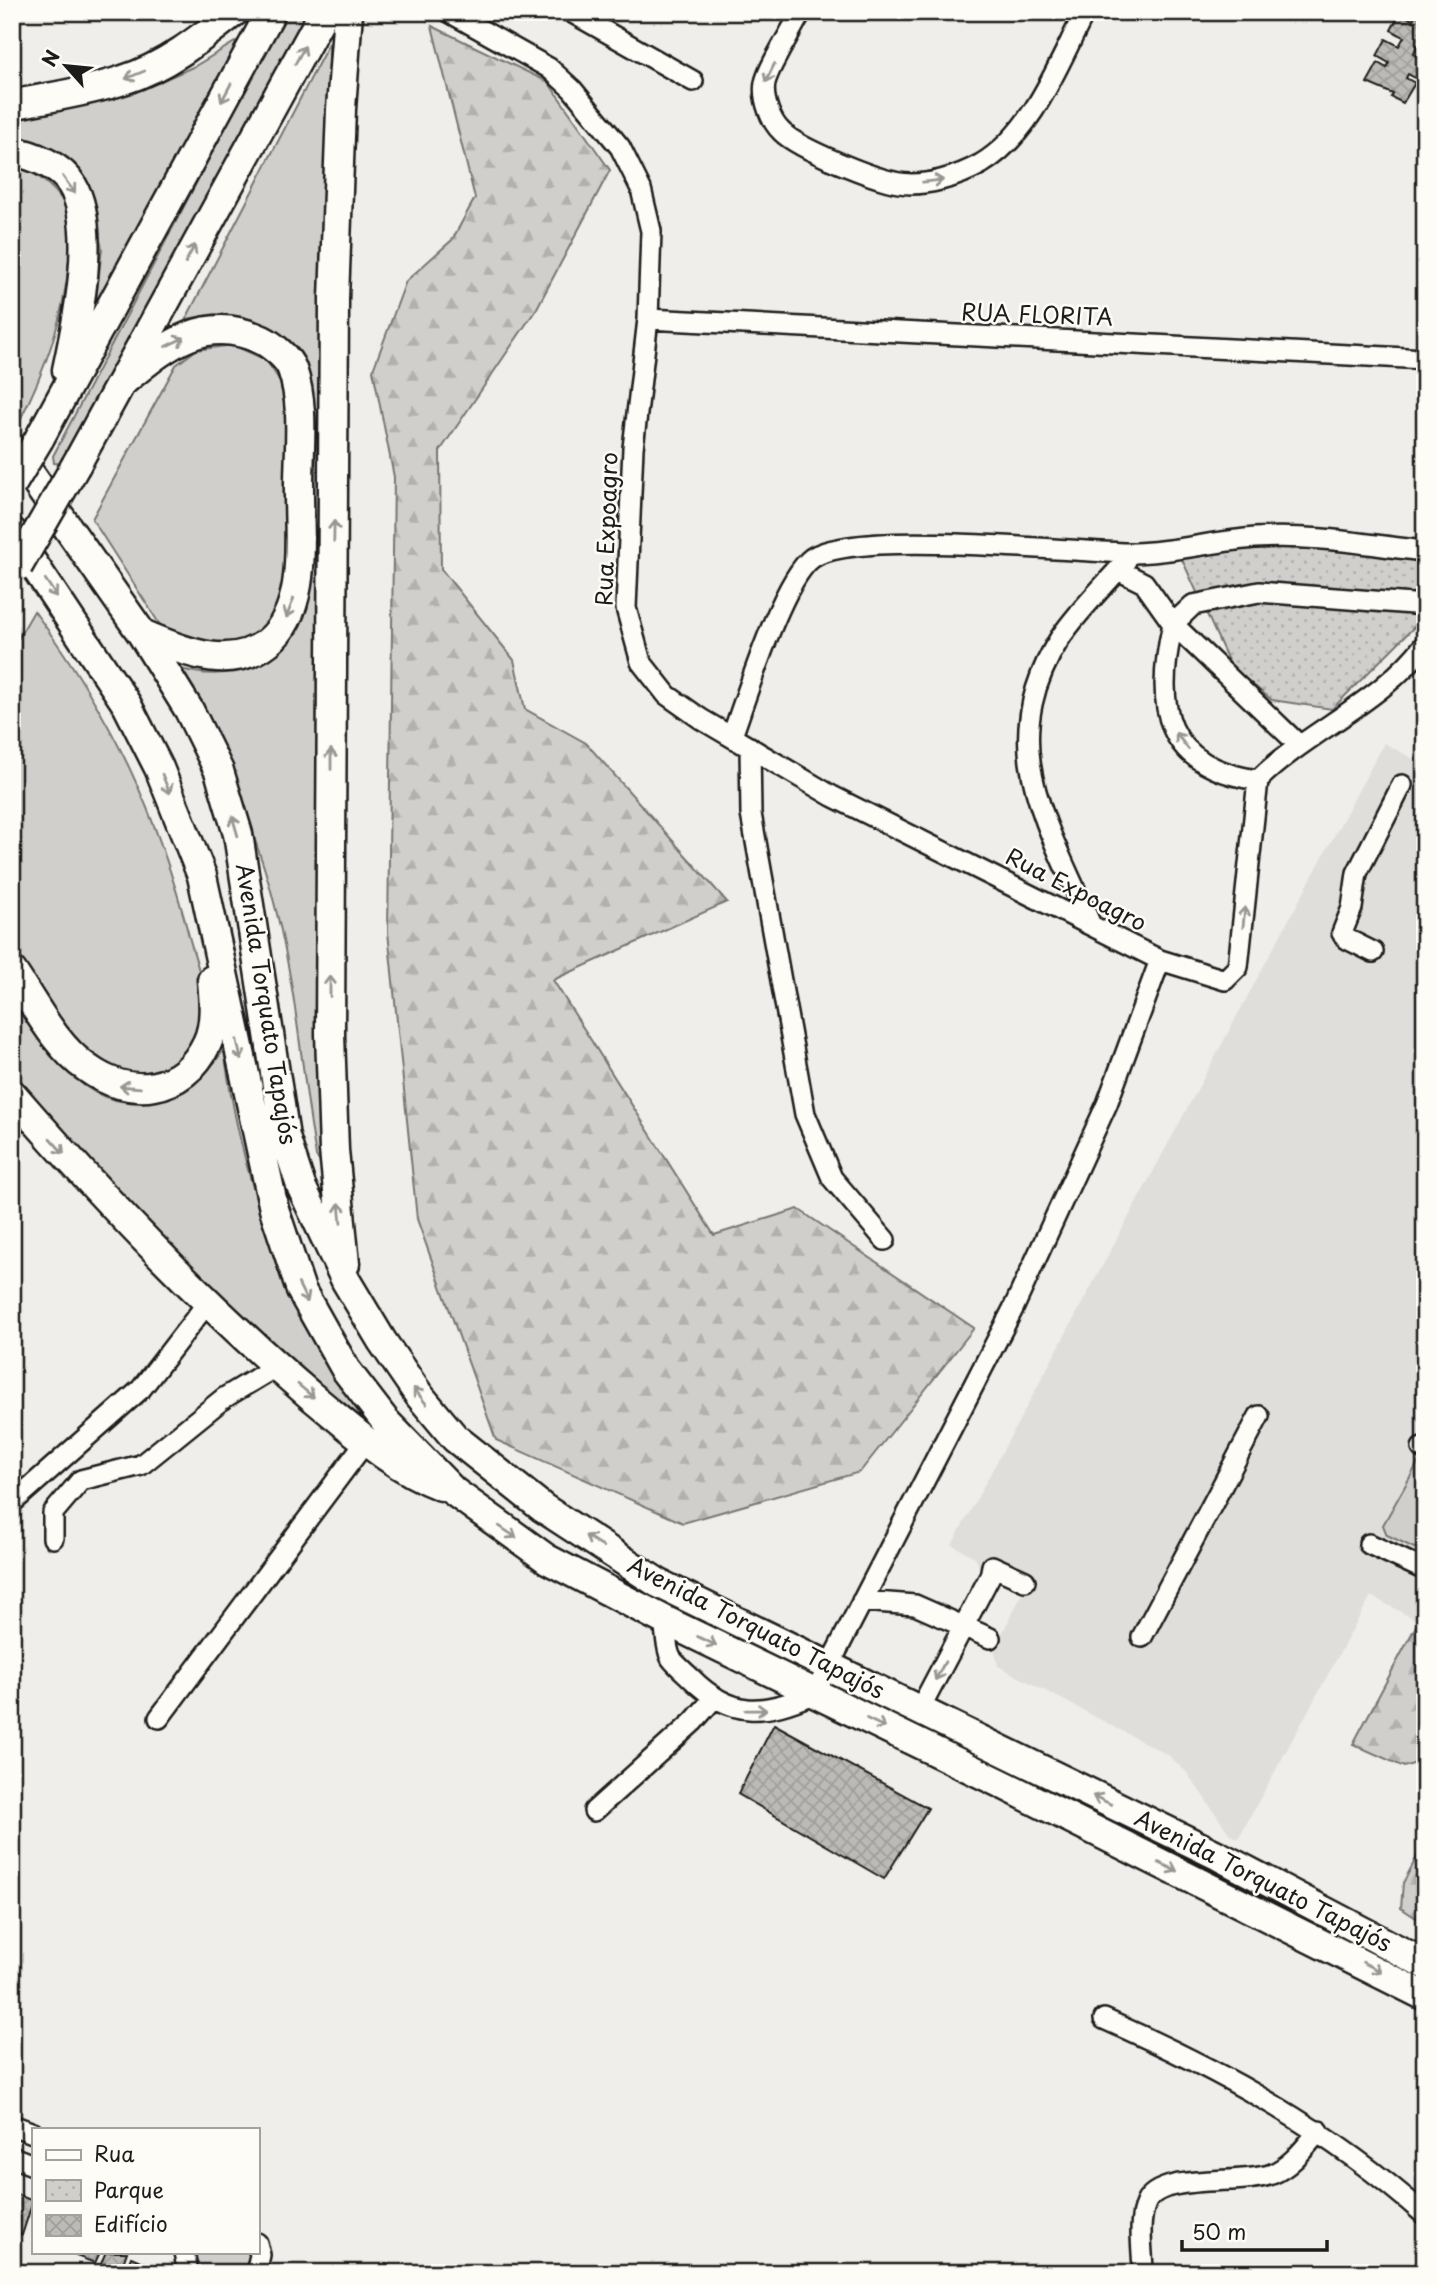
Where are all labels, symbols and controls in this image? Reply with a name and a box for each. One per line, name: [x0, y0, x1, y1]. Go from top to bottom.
north arrow: [32, 32, 102, 102]
text: N: [34, 45, 66, 71]
one-way arrow: [294, 45, 307, 66]
one-way arrow: [763, 62, 777, 83]
one-way arrow: [125, 70, 147, 83]
one-way arrow: [219, 82, 232, 103]
one-way arrow: [921, 174, 944, 187]
one-way arrow: [61, 175, 76, 194]
one-way arrow: [184, 244, 198, 265]
street label: RUA FLORITA: [961, 293, 1114, 334]
one-way arrow: [164, 335, 185, 349]
street label: Rua Expoagro: [585, 451, 626, 607]
one-way arrow: [327, 520, 340, 543]
one-way arrow: [44, 578, 59, 597]
one-way arrow: [282, 596, 295, 618]
one-way arrow: [1175, 732, 1190, 751]
one-way arrow: [324, 747, 338, 770]
one-way arrow: [160, 773, 173, 795]
one-way arrow: [228, 815, 241, 837]
street label: Rua Expoagro: [1000, 838, 1153, 939]
street label: Avenida Torquato Tapajós: [228, 861, 307, 1147]
one-way arrow: [1237, 907, 1250, 929]
one-way arrow: [323, 975, 337, 998]
one-way arrow: [233, 1038, 247, 1061]
one-way arrow: [119, 1080, 142, 1093]
one-way arrow: [49, 1137, 65, 1155]
one-way arrow: [333, 1202, 346, 1225]
one-way arrow: [297, 1282, 311, 1303]
one-way arrow: [297, 1383, 315, 1399]
one-way arrow: [413, 1388, 428, 1406]
one-way arrow: [498, 1525, 517, 1539]
one-way arrow: [585, 1534, 604, 1549]
street label: Avenida Torquato Tapajós: [622, 1547, 891, 1707]
one-way arrow: [696, 1635, 717, 1649]
one-way arrow: [933, 1660, 946, 1681]
one-way arrow: [744, 1703, 767, 1717]
one-way arrow: [865, 1717, 886, 1730]
one-way arrow: [1092, 1793, 1113, 1806]
street label: Avenida Torquato Tapajós: [1129, 1800, 1398, 1960]
one-way arrow: [1157, 1860, 1178, 1874]
one-way arrow: [1361, 1961, 1382, 1975]
legend: [32, 2128, 259, 2254]
text: Rua: [94, 2137, 135, 2169]
text: Parque: [94, 2173, 164, 2205]
text: Edifício: [94, 2207, 168, 2239]
scale bar: [1182, 2208, 1327, 2252]
text: 50 m: [1192, 2215, 1246, 2247]

